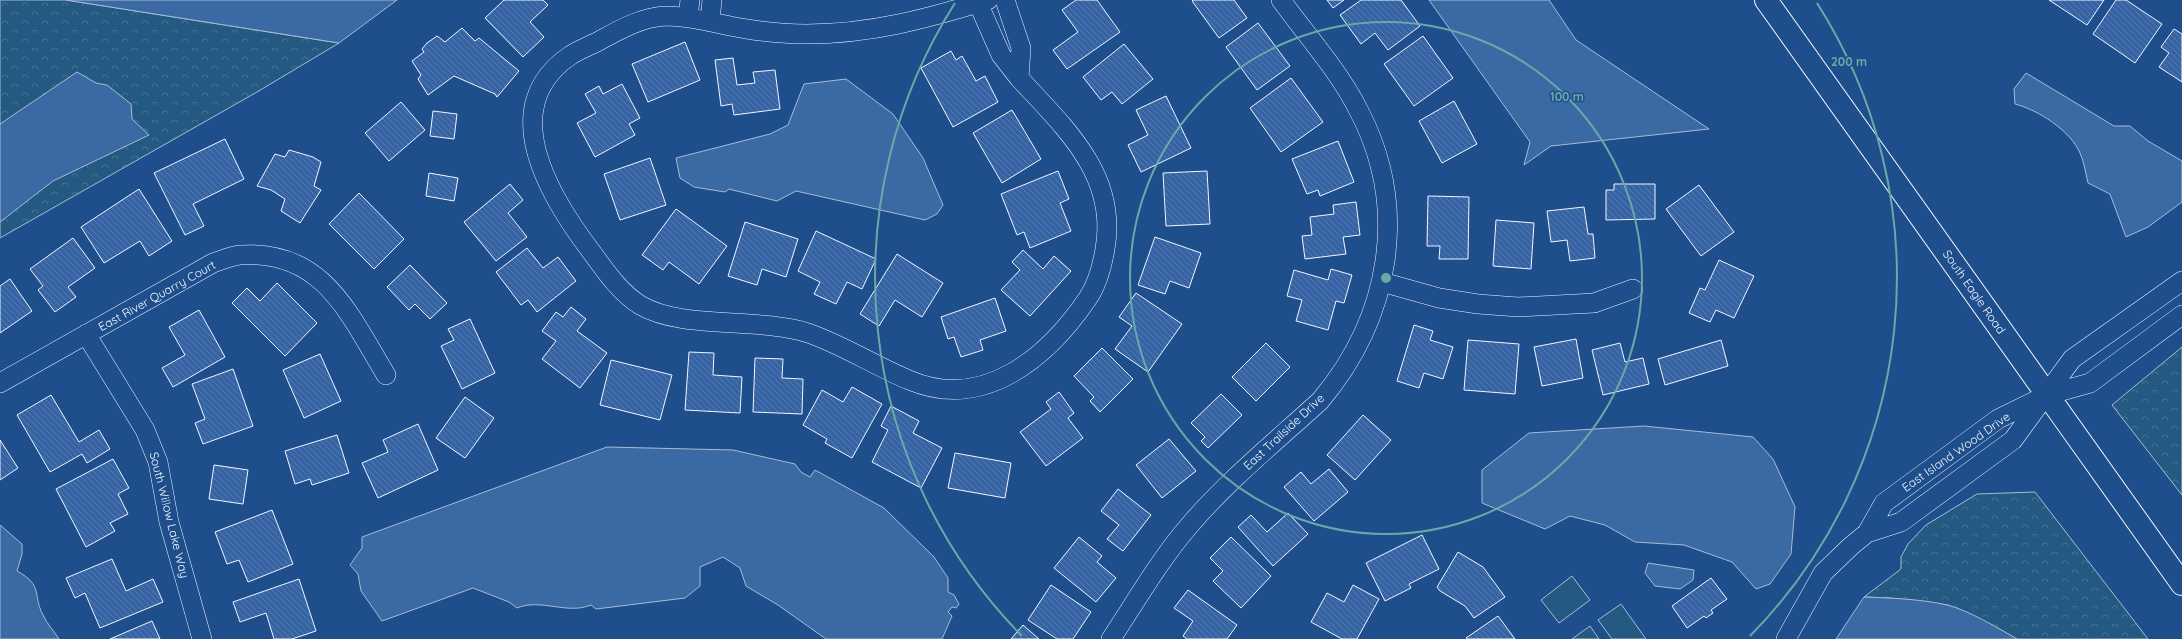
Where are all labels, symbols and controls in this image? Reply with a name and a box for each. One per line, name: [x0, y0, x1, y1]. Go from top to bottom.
text: 200 m: [1831, 54, 1867, 69]
text: 100 m: [1550, 89, 1584, 104]
street label: South Eagle Road: [1940, 247, 2009, 337]
street label: East River Quarry Court: [95, 257, 218, 334]
centre of rings: [1379, 271, 1393, 285]
street label: East Trailside Drive: [1240, 390, 1327, 473]
street label: East Island Wood Drive: [1899, 408, 2013, 495]
street label: South Willow Lake Way: [147, 450, 192, 580]

